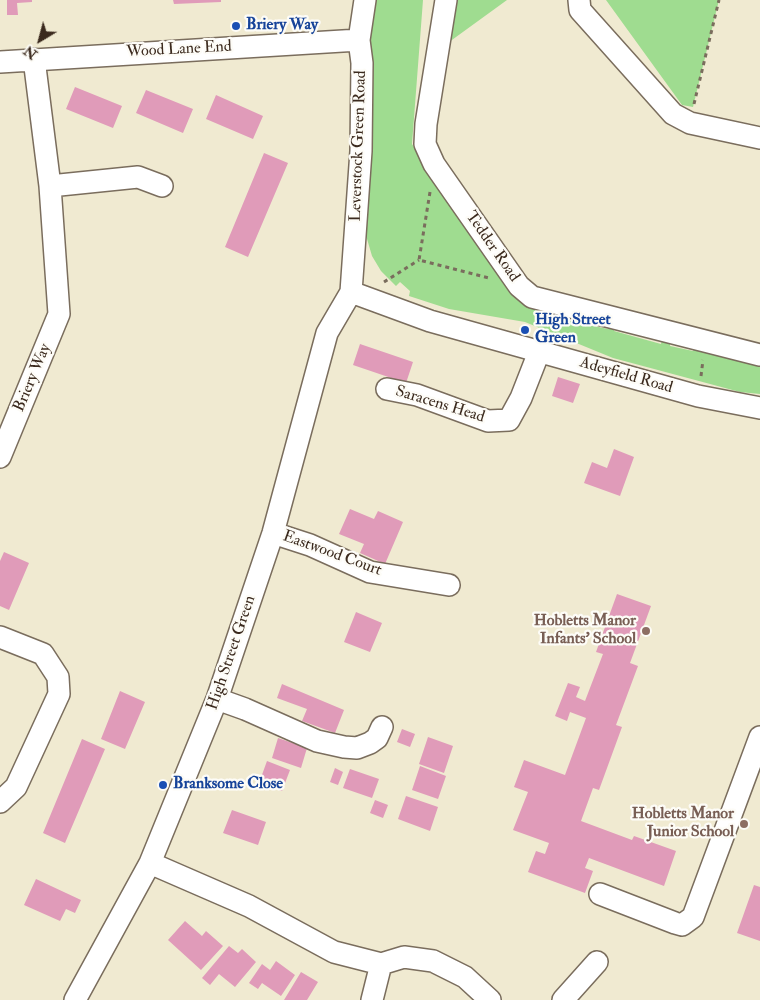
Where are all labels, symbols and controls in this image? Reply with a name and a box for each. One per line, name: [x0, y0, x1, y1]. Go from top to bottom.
north arrow: [15, 15, 65, 65]
place label: Briery Way: [246, 16, 318, 36]
marker: Briery Way: [230, 20, 242, 32]
street label: Wood Lane End: [126, 38, 232, 62]
text: N: [21, 42, 41, 63]
street label: Leverstock Green Road: [347, 70, 371, 222]
street label: Tedder Road: [461, 208, 523, 286]
place label: High Street Green: [535, 311, 611, 349]
marker: High Street Green: [519, 324, 531, 336]
street label: Briery Way: [10, 341, 56, 415]
street label: Adeyfield Road: [577, 354, 675, 398]
street label: Saracens Head: [393, 382, 487, 428]
street label: Eastwood Court: [280, 527, 384, 581]
street label: High Street Green: [203, 593, 261, 713]
place label: Hobletts Manor Infants' School: [534, 612, 636, 650]
marker: Hobletts Manor Infants' School: [640, 625, 652, 637]
place label: Branksome Close: [173, 775, 283, 795]
marker: Branksome Close: [157, 779, 169, 791]
place label: Hobletts Manor Junior School: [632, 805, 734, 843]
marker: Hobletts Manor Junior School: [738, 818, 750, 830]

